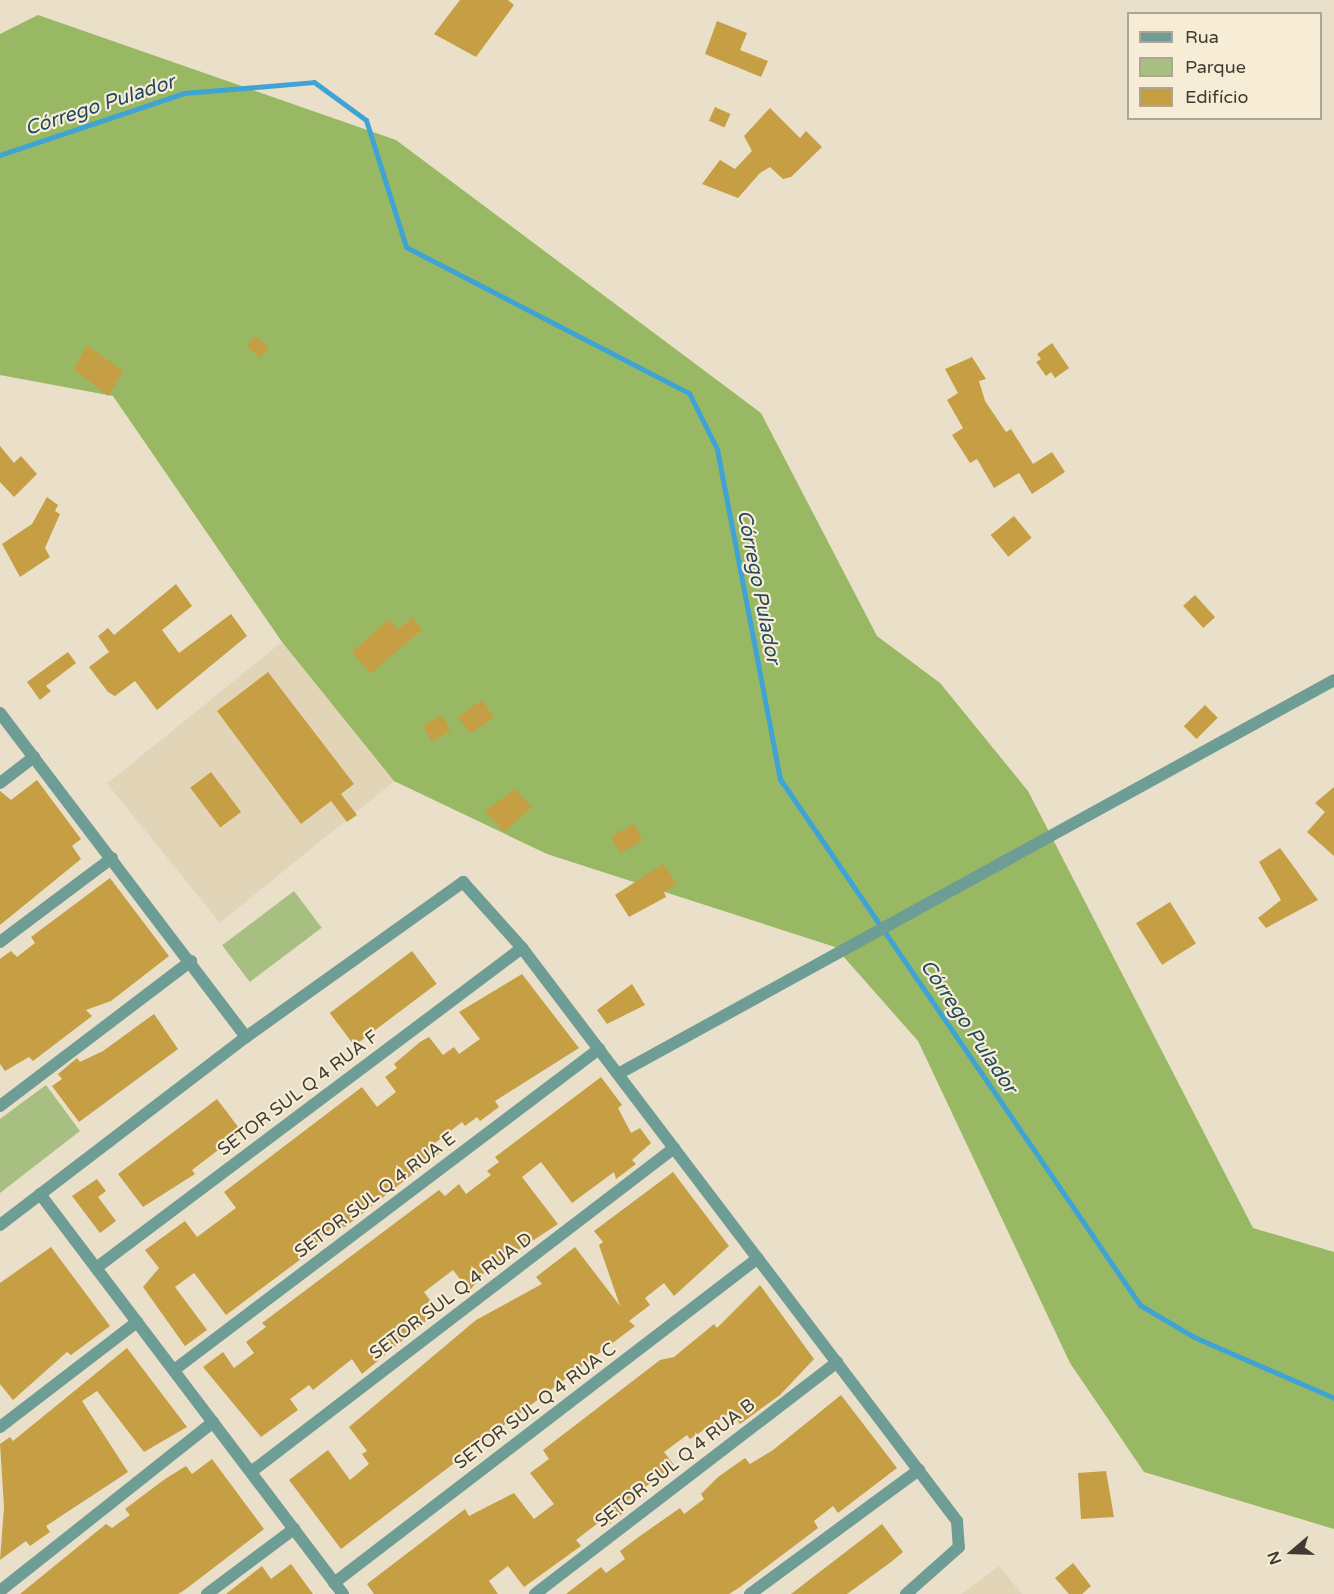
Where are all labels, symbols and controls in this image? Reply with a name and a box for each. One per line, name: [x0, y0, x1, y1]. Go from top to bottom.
legend: [1127, 12, 1322, 120]
text: Rua: [1185, 26, 1219, 48]
text: Parque: [1185, 56, 1246, 78]
water label: Córrego Pulador: [22, 70, 178, 142]
text: Edifício: [1185, 86, 1248, 108]
water label: Córrego Pulador: [731, 508, 785, 666]
water label: Córrego Pulador: [914, 956, 1022, 1098]
street label: SETOR SUL Q 4 RUA F: [213, 1026, 383, 1160]
street label: SETOR SUL Q 4 RUA E: [290, 1127, 460, 1263]
street label: SETOR SUL Q 4 RUA D: [365, 1228, 537, 1364]
street label: SETOR SUL Q 4 RUA C: [450, 1338, 620, 1474]
street label: SETOR SUL Q 4 RUA B: [591, 1394, 759, 1532]
north arrow: [1262, 1522, 1322, 1582]
text: N: [1263, 1549, 1287, 1567]

